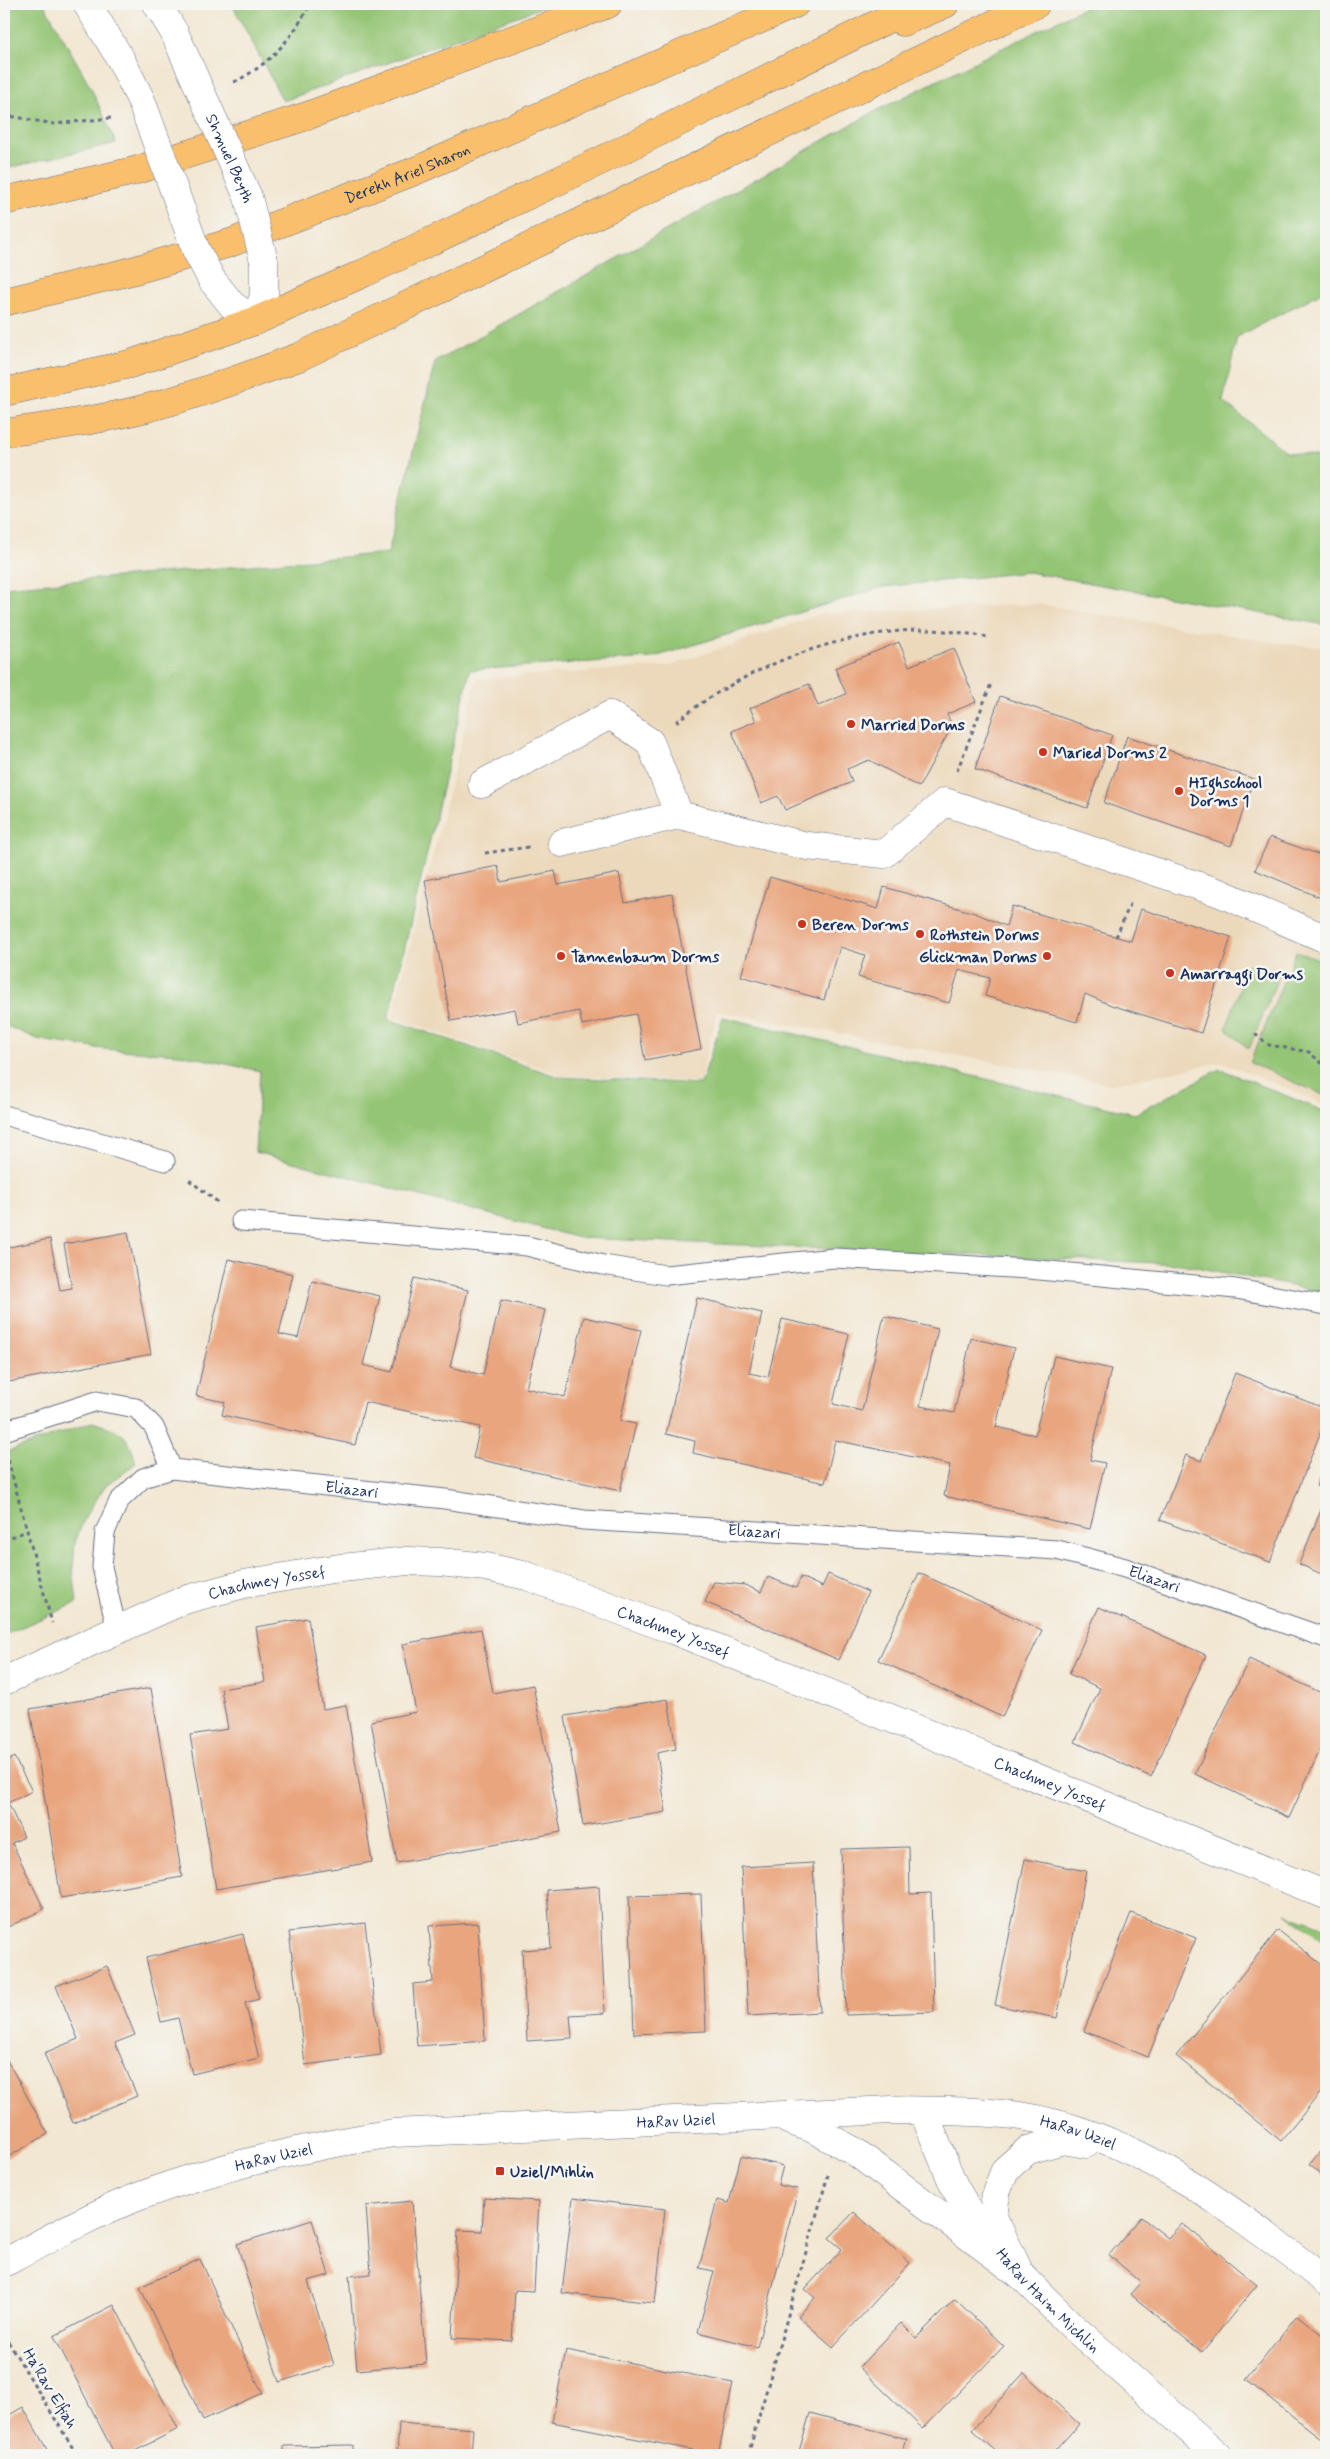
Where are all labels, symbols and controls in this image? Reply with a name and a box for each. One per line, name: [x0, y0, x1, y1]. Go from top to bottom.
street label: Shmuel Beyth: [200, 111, 258, 206]
street label: Derekh Ariel Sharon: [342, 139, 474, 209]
place label: Married Dorms: [861, 715, 965, 736]
marker: Married Dorms: [845, 718, 857, 730]
place label: Maried Dorms 2: [1053, 743, 1167, 764]
marker: Maried Dorms 2: [1037, 746, 1049, 758]
place label: HIghschool Dorms 1: [1189, 773, 1262, 812]
marker: HIghschool Dorms 1: [1173, 785, 1185, 797]
place label: Beren Dorms: [812, 915, 910, 936]
marker: Beren Dorms: [796, 918, 808, 930]
place label: Rothstein Dorms: [930, 925, 1039, 946]
marker: Rothstein Dorms: [914, 928, 926, 940]
place label: Tannenbaum Dorms: [571, 947, 720, 968]
place label: Glickman Dorms: [919, 947, 1037, 968]
marker: Tannenbaum Dorms: [555, 950, 567, 962]
marker: Glickman Dorms: [1041, 950, 1053, 962]
place label: Amarraggi Dorms: [1180, 964, 1304, 987]
marker: Amarraggi Dorms: [1164, 967, 1176, 979]
street label: Eliazari: [324, 1477, 379, 1504]
street label: Eliazari: [727, 1520, 782, 1544]
street label: Chachmey Yossef: [206, 1561, 327, 1605]
street label: Eliazari: [1126, 1561, 1183, 1598]
street label: Chachmey Yossef: [614, 1601, 732, 1664]
street label: Chachmey Yossef: [990, 1752, 1109, 1817]
street label: HaRav Uziel: [636, 2109, 716, 2134]
street label: HaRav Uziel: [1038, 2111, 1119, 2155]
street label: HaRav Uziel: [233, 2139, 314, 2177]
place label: Uziel/Mihlin: [510, 2162, 594, 2183]
marker: Uziel/Mihlin: [494, 2165, 506, 2177]
street label: HaRav Haim Michlin: [991, 2244, 1104, 2358]
street label: Ha'Rav Elfiah: [17, 2345, 82, 2433]

